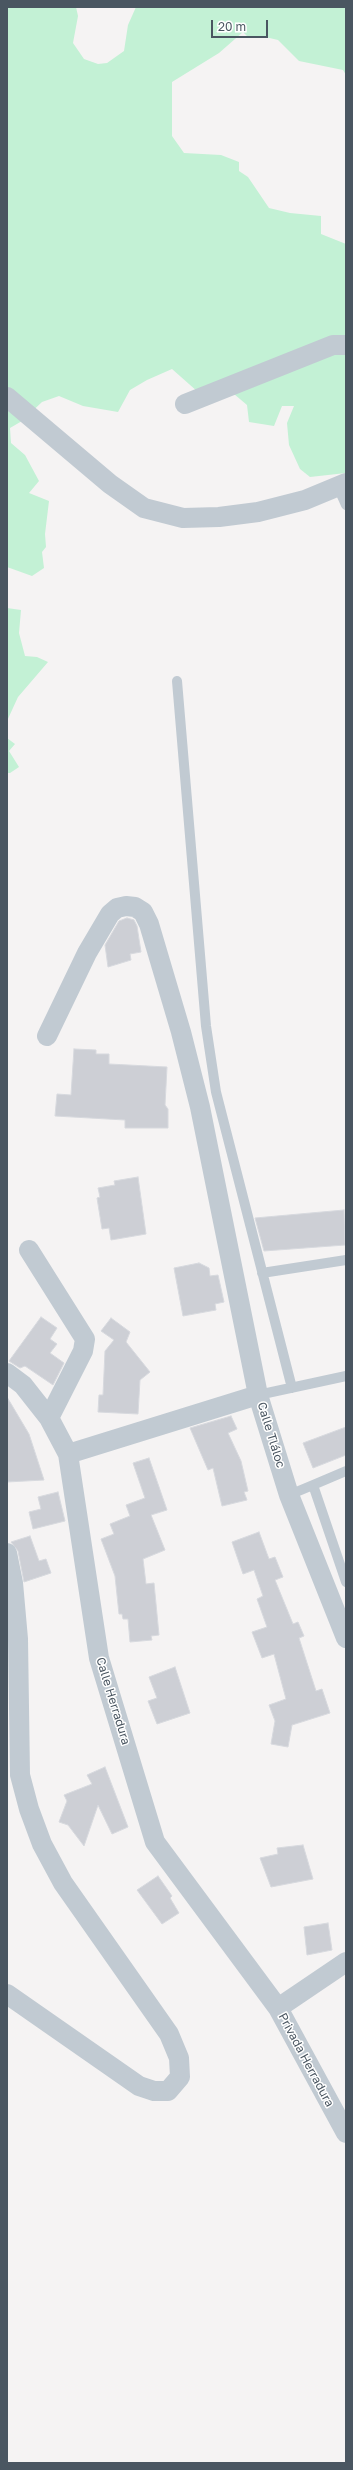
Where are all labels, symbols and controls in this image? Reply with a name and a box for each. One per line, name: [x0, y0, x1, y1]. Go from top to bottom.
scale bar: [213, 12, 270, 38]
text: 20 m: [218, 19, 246, 34]
street label: Calle Tláloc: [254, 1400, 288, 1470]
street label: Calle Herradura: [93, 1656, 133, 1746]
street label: Privada Herradura: [275, 2011, 337, 2109]

